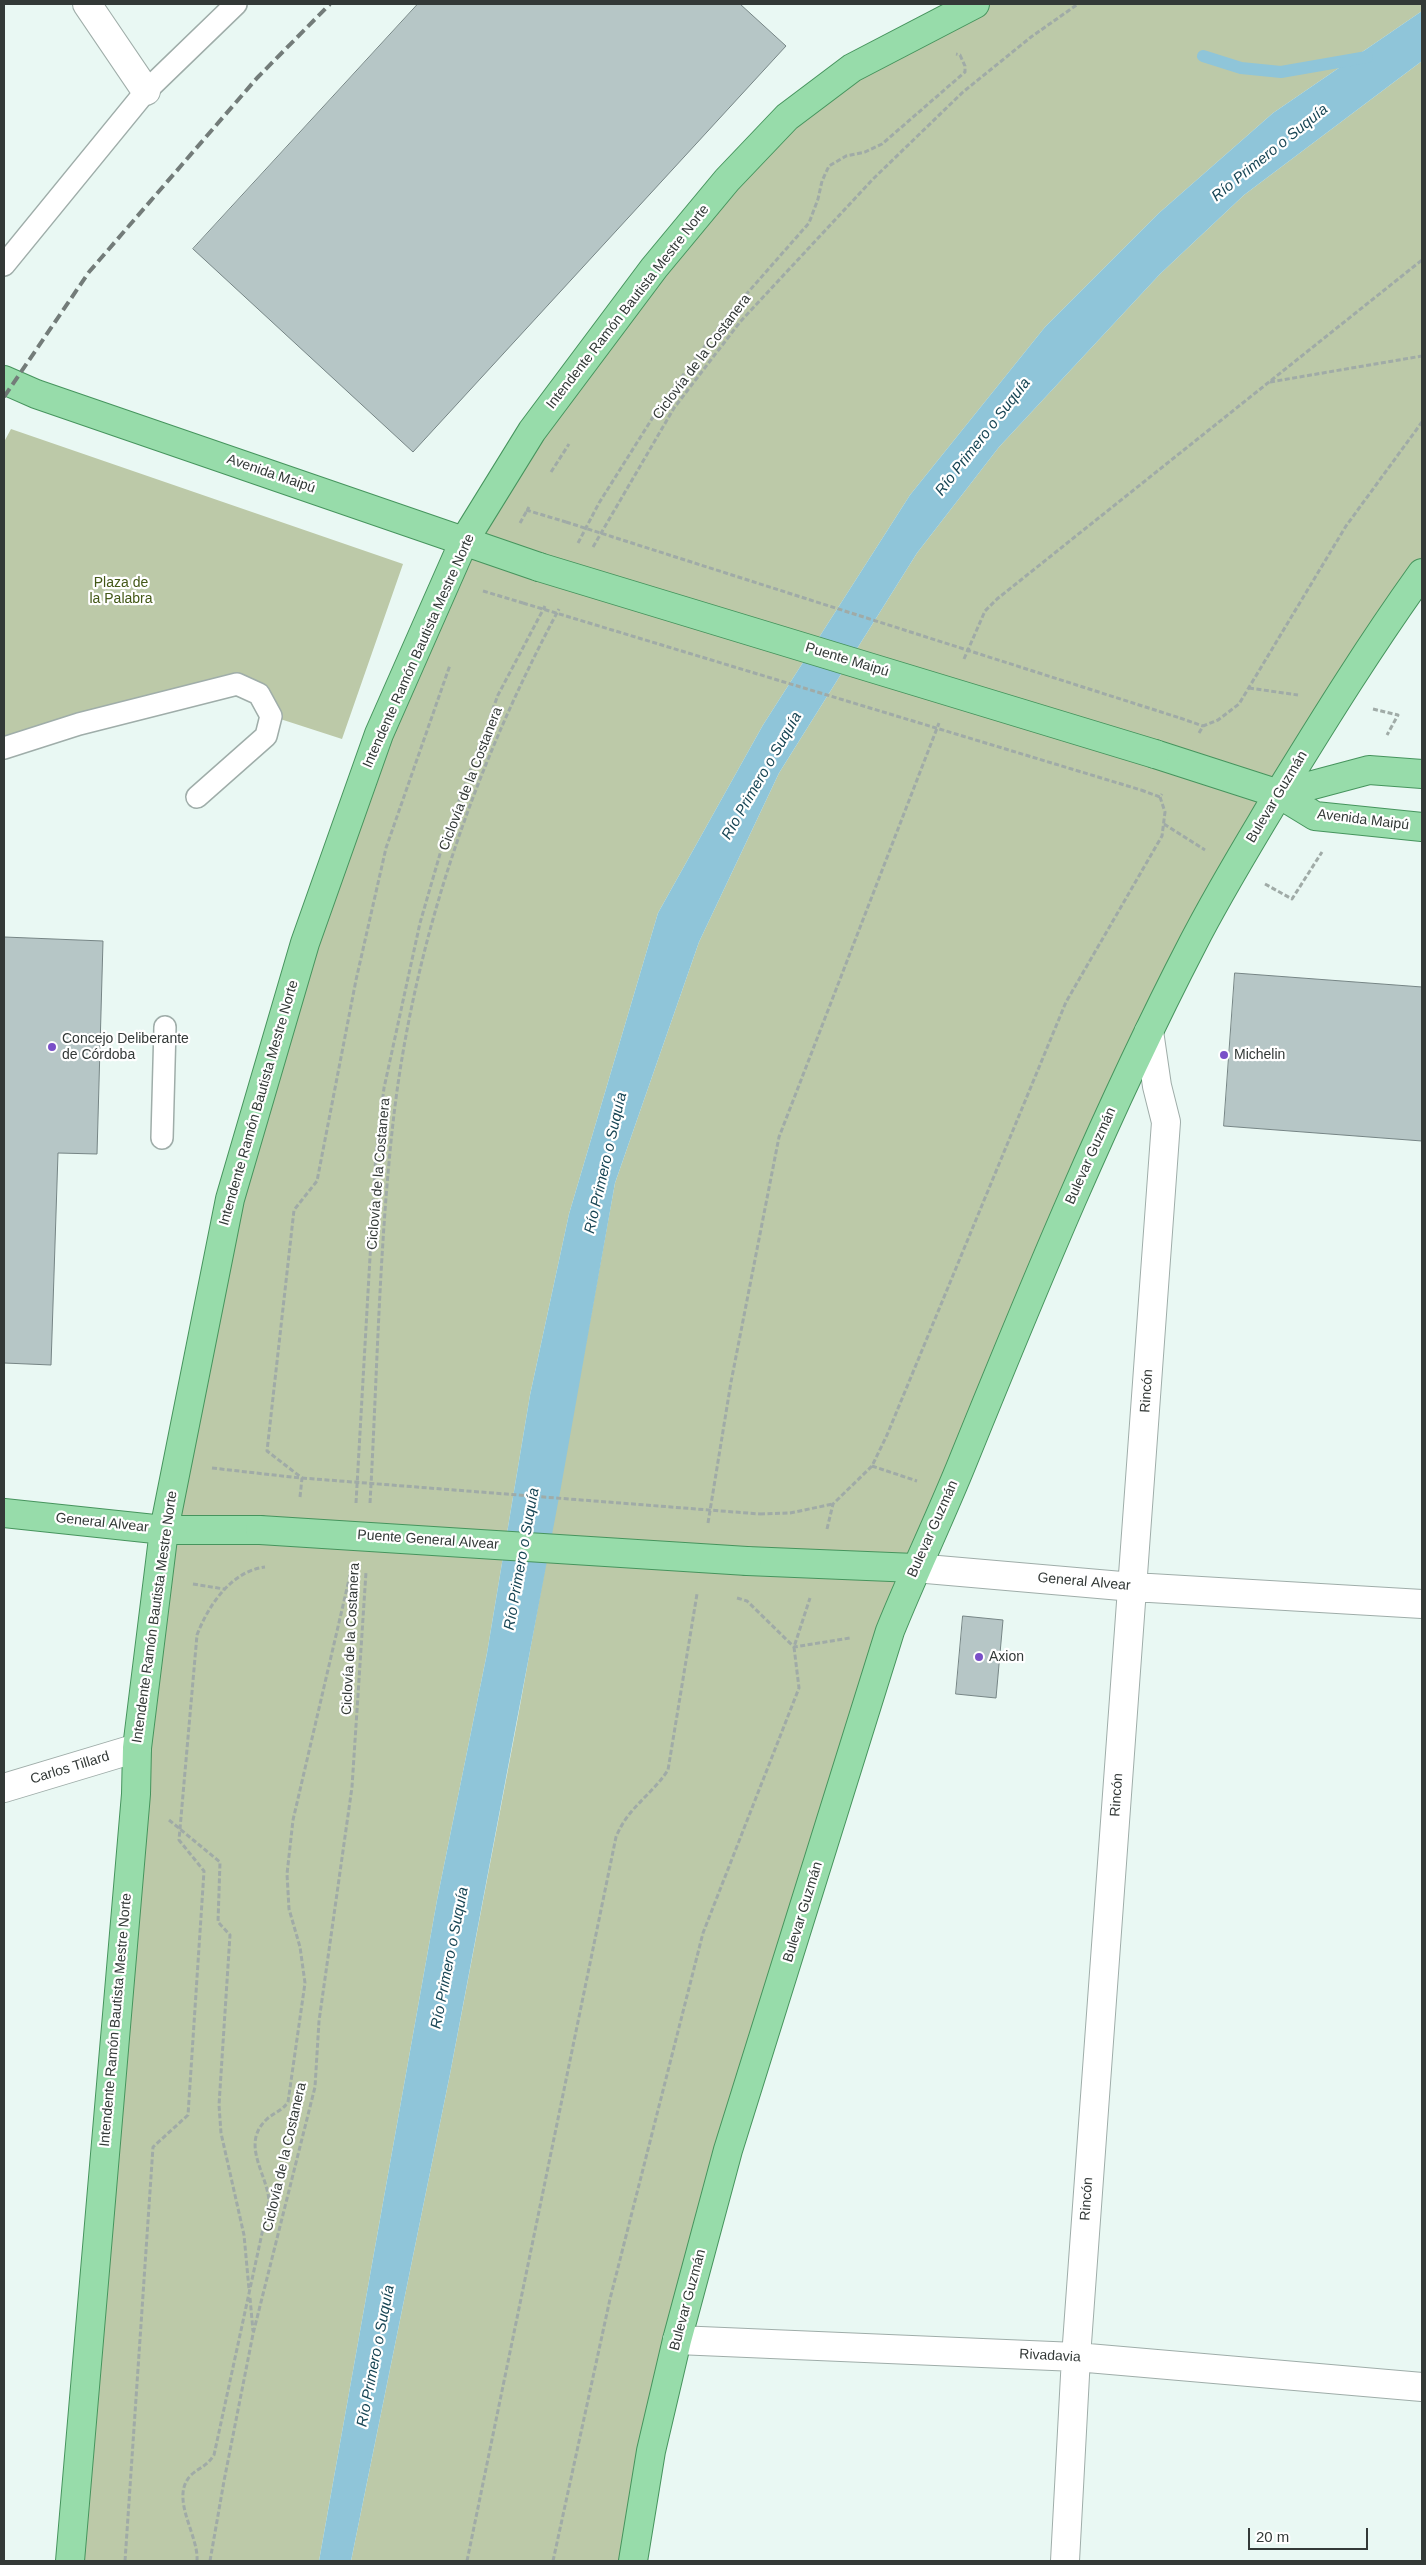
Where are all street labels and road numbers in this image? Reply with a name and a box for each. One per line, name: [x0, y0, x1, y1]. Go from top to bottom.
street label: Intendente Ramón Bautista Mestre Norte: [543, 202, 713, 412]
street label: Ciclovía de la Costanera: [649, 291, 755, 423]
street label: Avenida Maipú: [225, 451, 317, 497]
street label: Intendente Ramón Bautista Mestre Norte: [360, 531, 478, 771]
street label: Puente Maipú: [803, 639, 891, 681]
street label: Ciclovía de la Costanera: [436, 705, 506, 853]
street label: Bulevar Guzmán: [1243, 748, 1311, 846]
street label: Avenida Maipú: [1316, 806, 1410, 834]
street label: Intendente Ramón Bautista Mestre Norte: [216, 978, 302, 1228]
street label: Ciclovía de la Costanera: [364, 1097, 394, 1251]
street label: Bulevar Guzmán: [1062, 1105, 1120, 1207]
street label: Rincón: [1137, 1369, 1157, 1413]
street label: Bulevar Guzmán: [904, 1478, 962, 1580]
street label: Intendente Ramón Bautista Mestre Norte: [129, 1490, 181, 1744]
street label: General Alvear: [55, 1510, 149, 1536]
street label: Puente General Alvear: [357, 1527, 499, 1553]
street label: Ciclovía de la Costanera: [339, 1562, 363, 1716]
street label: General Alvear: [1037, 1570, 1131, 1594]
street label: Carlos Tillard: [28, 1748, 112, 1788]
street label: Rincón: [1107, 1773, 1127, 1817]
street label: Bulevar Guzmán: [780, 1860, 826, 1964]
street label: Intendente Ramón Bautista Mestre Norte: [97, 1893, 135, 2147]
street label: Ciclovía de la Costanera: [260, 2081, 310, 2233]
street label: Rincón: [1077, 2177, 1097, 2221]
street label: Bulevar Guzmán: [666, 2247, 710, 2353]
street label: Rivadavia: [1019, 2346, 1081, 2366]

